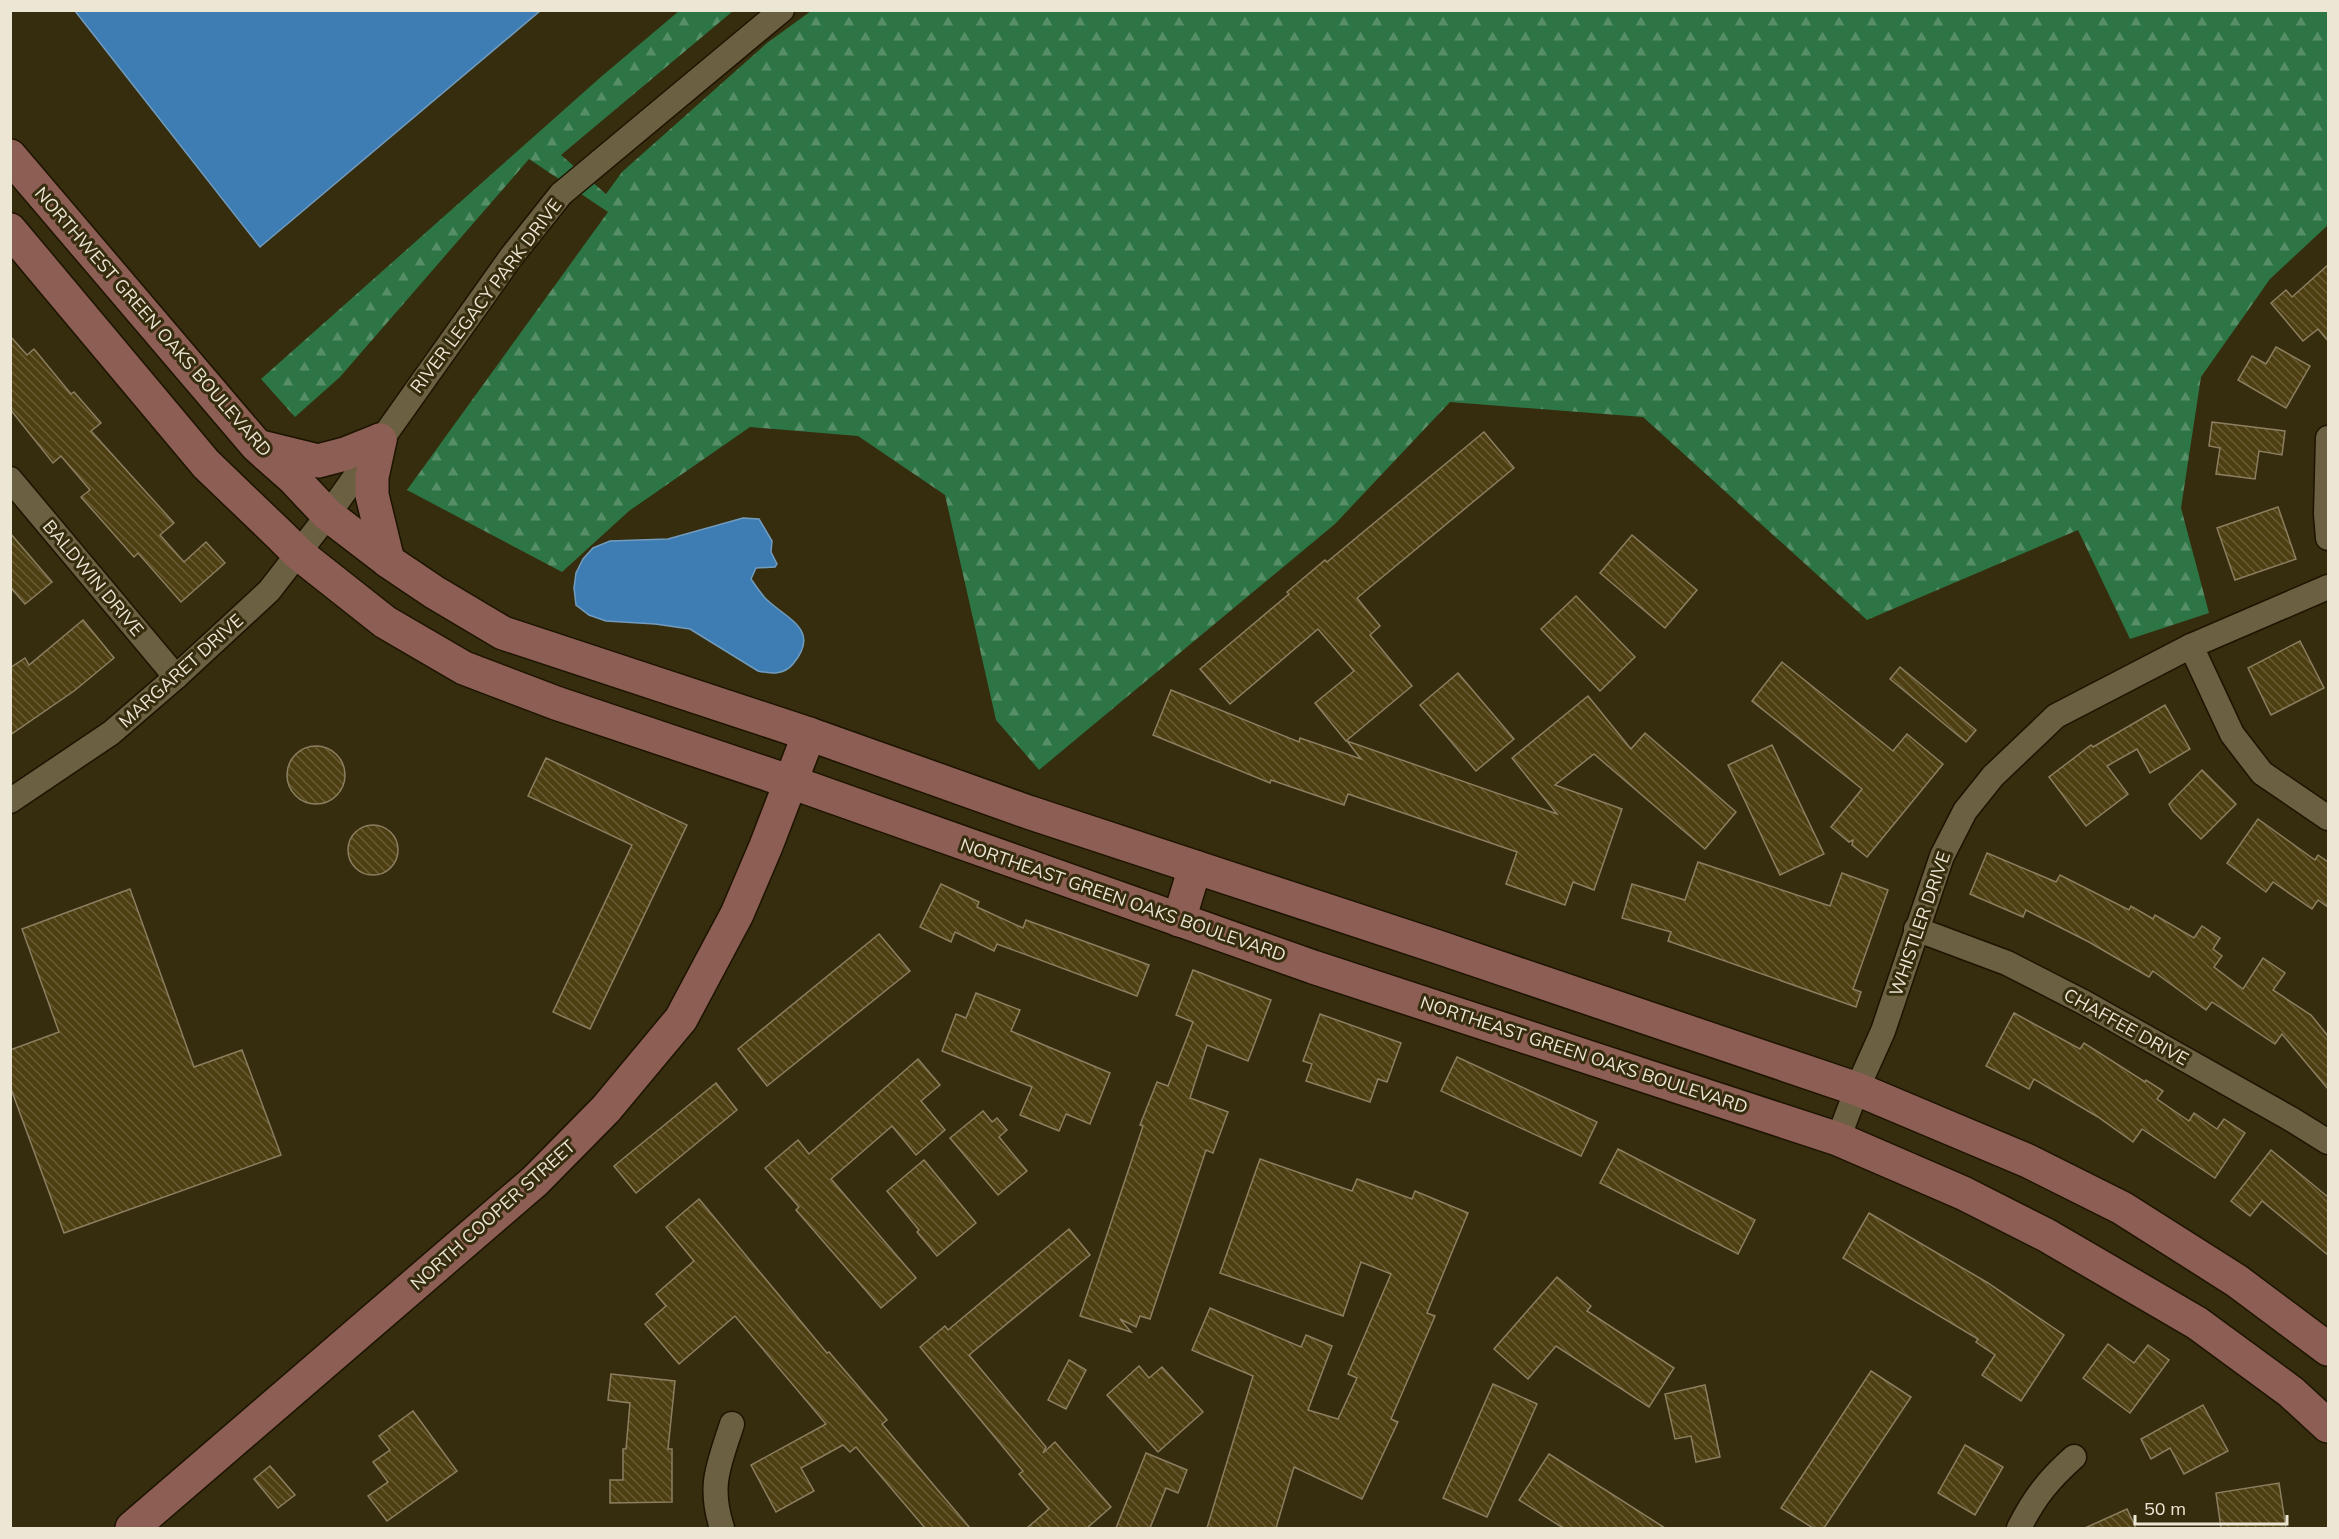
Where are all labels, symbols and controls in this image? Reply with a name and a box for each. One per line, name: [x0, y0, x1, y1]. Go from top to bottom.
street label: NORTHWEST GREEN OAKS BOULEVARD: [30, 182, 277, 461]
street label: RIVER LEGACY PARK DRIVE: [405, 194, 566, 397]
street label: BALDWIN DRIVE: [38, 515, 149, 641]
street label: MARGARET DRIVE: [114, 609, 248, 733]
street label: NORTHEAST GREEN OAKS BOULEVARD: [957, 833, 1289, 966]
street label: WHISTLER DRIVE: [1884, 848, 1955, 999]
street label: CHAFFEE DRIVE: [2060, 983, 2193, 1070]
street label: NORTHEAST GREEN OAKS BOULEVARD: [1417, 991, 1751, 1118]
street label: NORTH COOPER STREET: [405, 1134, 580, 1295]
scale bar: [2135, 1488, 2286, 1526]
text: 50 m: [2144, 1497, 2186, 1520]

